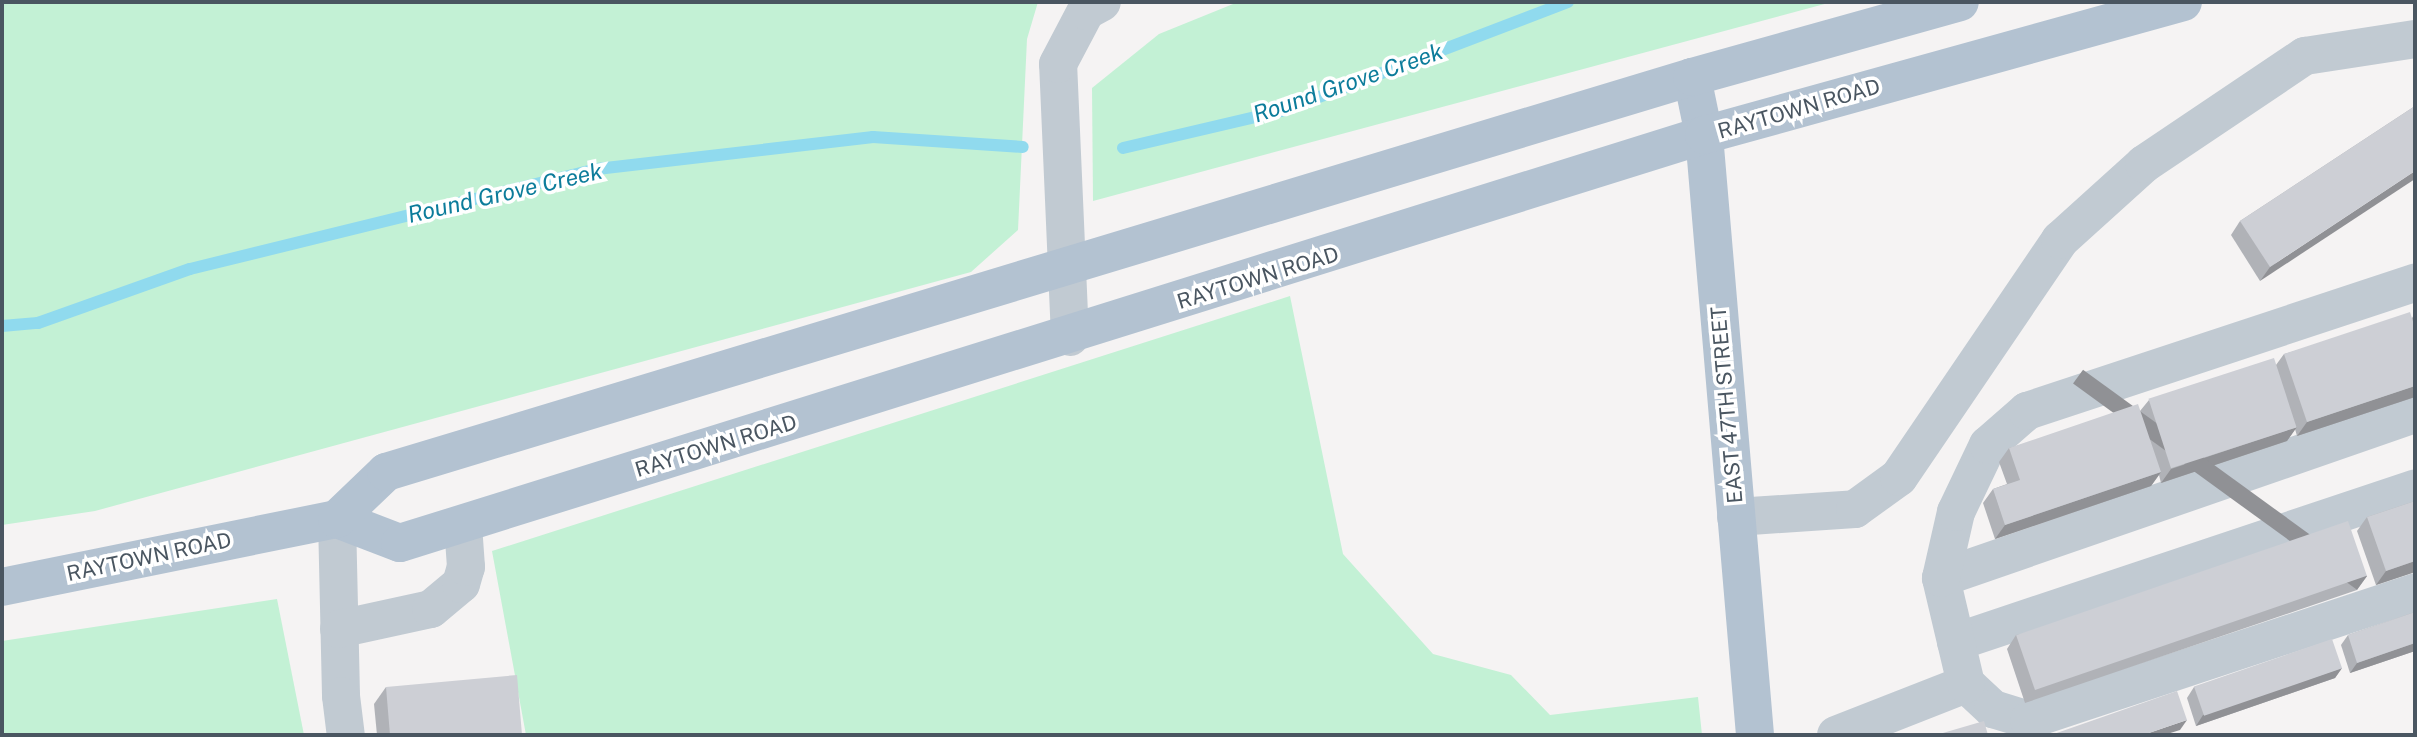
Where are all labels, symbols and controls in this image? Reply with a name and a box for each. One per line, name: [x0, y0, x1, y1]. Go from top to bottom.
water label: Round Grove Creek: [1249, 38, 1447, 128]
street label: RAYTOWN ROAD: [1715, 74, 1883, 144]
water label: Round Grove Creek: [405, 157, 605, 229]
street label: RAYTOWN ROAD: [1174, 241, 1342, 315]
street label: EAST 47TH STREET: [1706, 305, 1748, 505]
street label: RAYTOWN ROAD: [632, 409, 800, 483]
street label: RAYTOWN ROAD: [64, 527, 234, 587]

